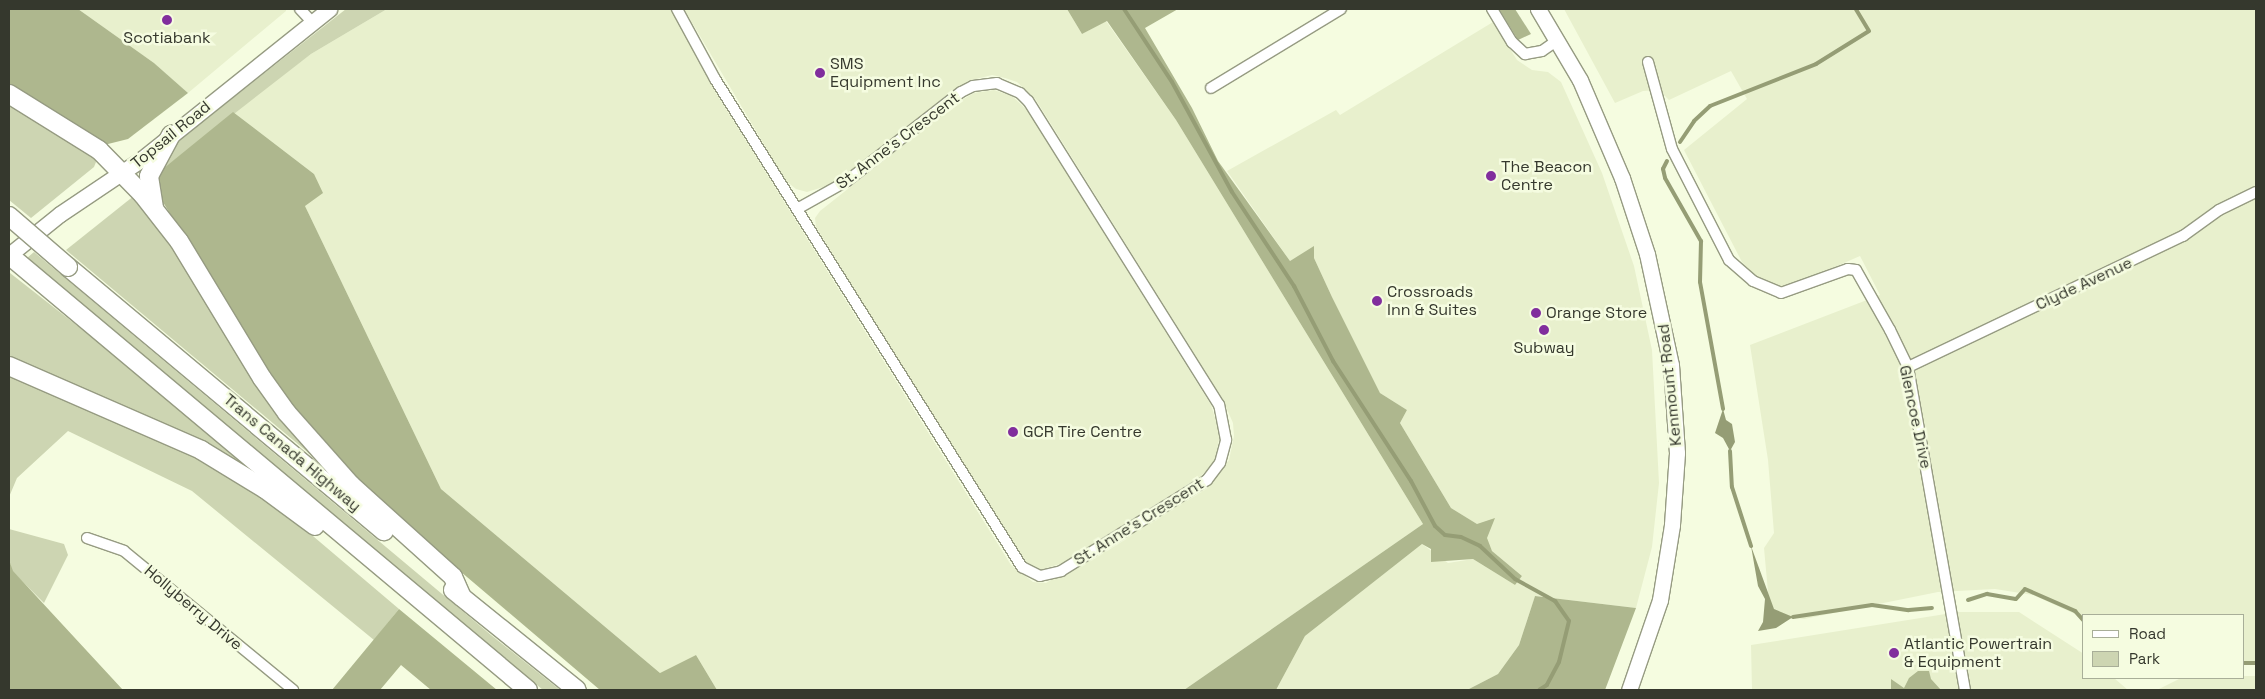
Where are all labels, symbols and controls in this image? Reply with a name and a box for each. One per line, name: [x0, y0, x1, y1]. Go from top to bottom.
marker: Scotiabank: [161, 14, 173, 26]
place label: Scotiabank: [123, 28, 211, 48]
place label: SMS Equipment Inc: [830, 54, 941, 92]
marker: SMS Equipment Inc: [814, 67, 826, 79]
street label: St. Anne's Crescent: [832, 88, 964, 194]
street label: Topsail Road: [127, 97, 215, 173]
place label: The Beacon Centre: [1501, 157, 1592, 195]
marker: The Beacon Centre: [1485, 170, 1497, 182]
street label: Clyde Avenue: [2033, 253, 2135, 315]
place label: Crossroads Inn & Suites: [1387, 282, 1477, 320]
marker: Crossroads Inn & Suites: [1371, 295, 1383, 307]
place label: Orange Store: [1546, 303, 1647, 323]
marker: Orange Store: [1530, 307, 1542, 319]
street label: Kenmount Road: [1654, 323, 1686, 447]
marker: Subway: [1538, 324, 1550, 336]
place label: Subway: [1513, 338, 1575, 358]
street label: Glencoe Drive: [1895, 364, 1935, 470]
street label: Trans Canada Highway: [219, 390, 365, 516]
place label: GCR Tire Centre: [1023, 422, 1142, 442]
marker: GCR Tire Centre: [1007, 426, 1019, 438]
street label: St. Anne's Crescent: [1070, 474, 1208, 570]
street label: Hollyberry Drive: [140, 561, 246, 655]
legend: [2082, 614, 2245, 679]
text: Road: [2129, 624, 2166, 643]
place label: Atlantic Powertrain & Equipment: [1904, 634, 2052, 672]
marker: Atlantic Powertrain & Equipment: [1888, 647, 1900, 659]
text: Park: [2129, 649, 2160, 668]

